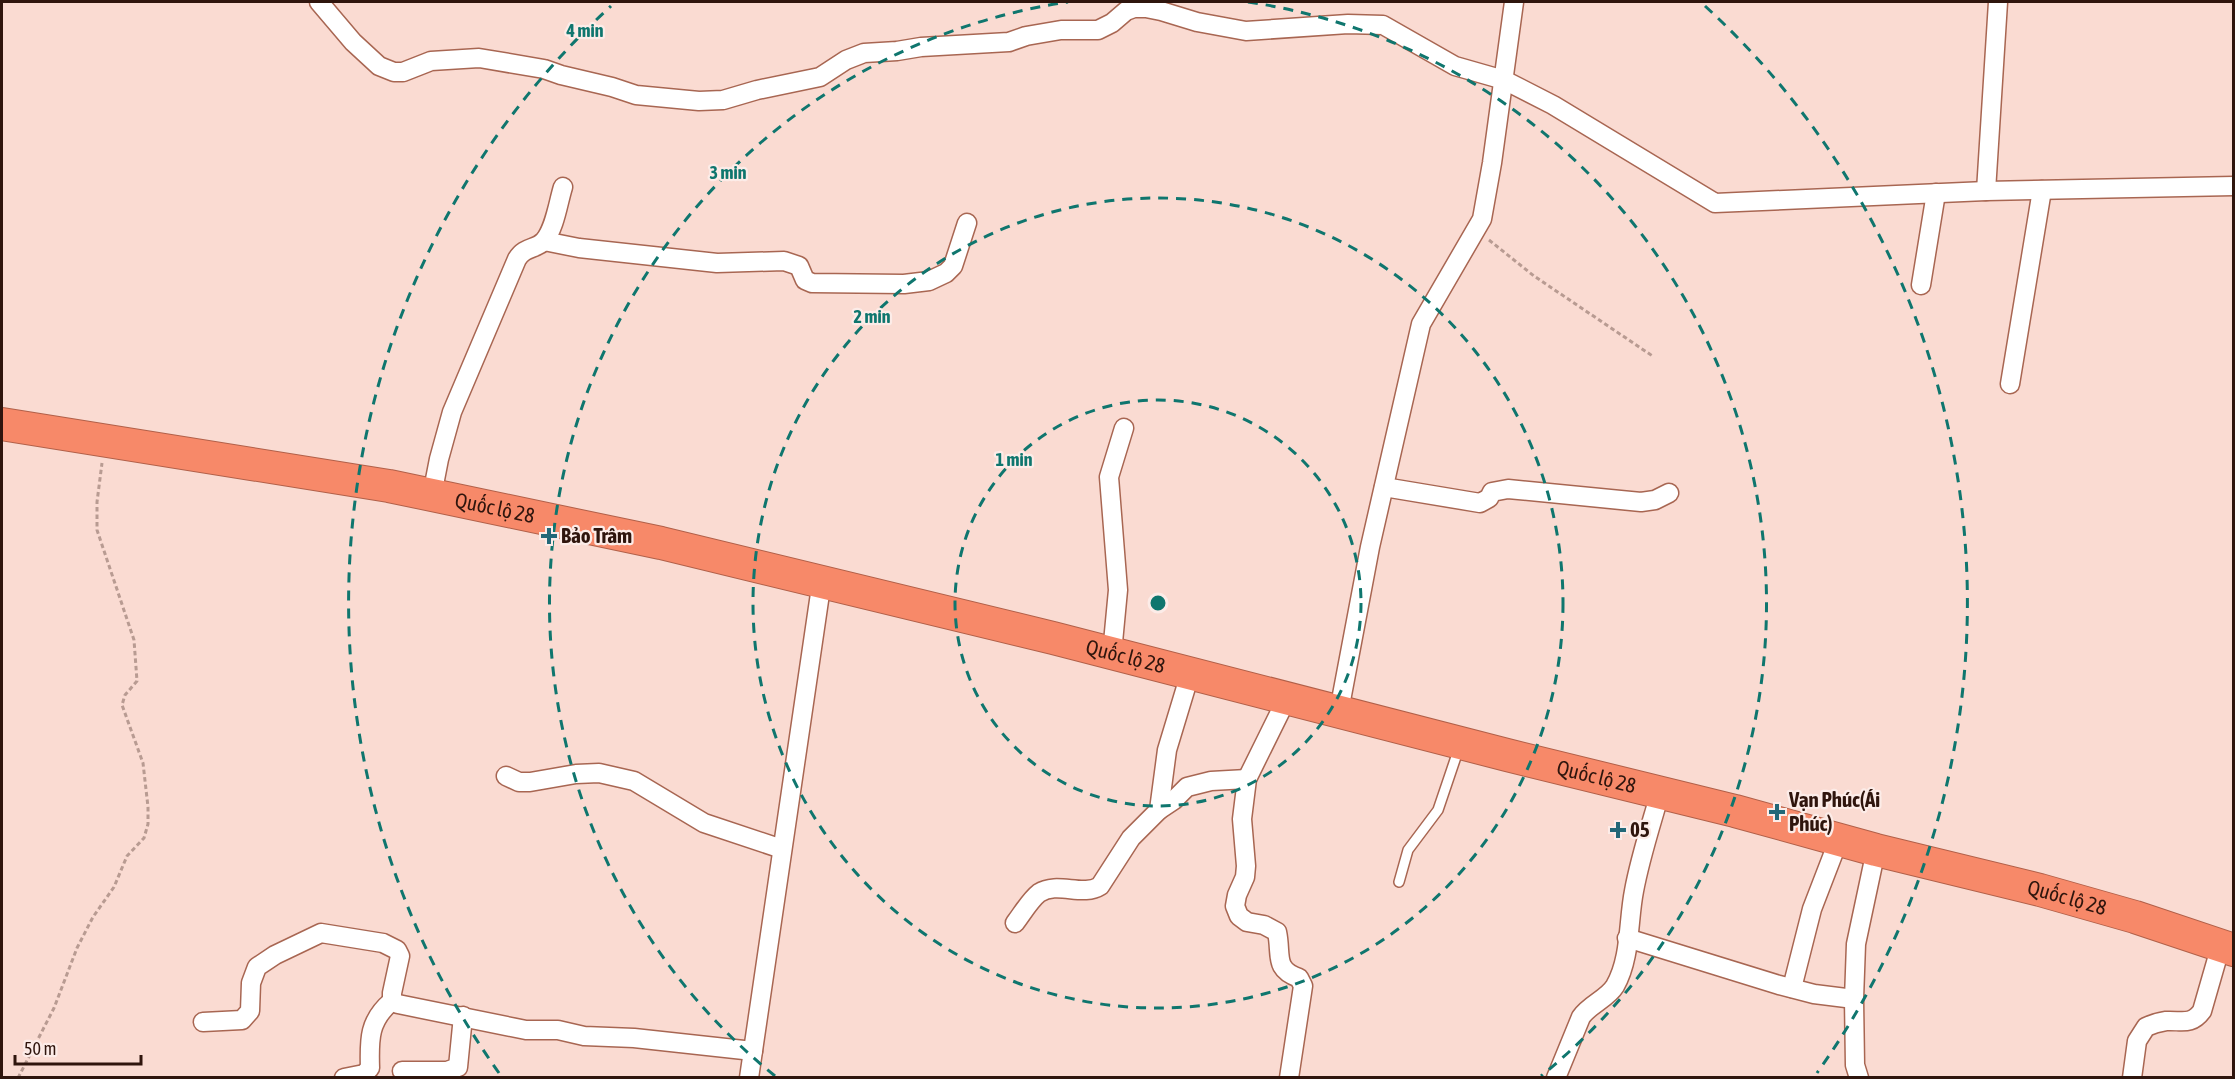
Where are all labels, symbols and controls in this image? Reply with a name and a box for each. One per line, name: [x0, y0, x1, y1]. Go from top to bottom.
text: 4 min: [566, 20, 604, 41]
text: 3 min: [710, 162, 747, 183]
text: 2 min: [854, 306, 891, 327]
text: 1 min: [996, 449, 1033, 470]
street label: Quốc lộ 28: [453, 487, 537, 527]
place label: Bảo Trâm: [561, 523, 632, 547]
marker: Bảo Trâm: [542, 529, 556, 543]
centre of rings: [1148, 593, 1168, 613]
street label: Quốc lộ 28: [1084, 634, 1168, 677]
street label: Quốc lộ 28: [1554, 755, 1639, 797]
place label: Vạn Phúc(Ái Phúc): [1788, 787, 1880, 835]
marker: Vạn Phúc(Ái Phúc): [1770, 805, 1784, 819]
place label: 05: [1630, 817, 1650, 841]
marker: 05: [1611, 823, 1625, 837]
street label: Quốc lộ 28: [2025, 874, 2110, 919]
scale bar: [15, 1028, 141, 1066]
text: 50 m: [24, 1038, 56, 1059]

